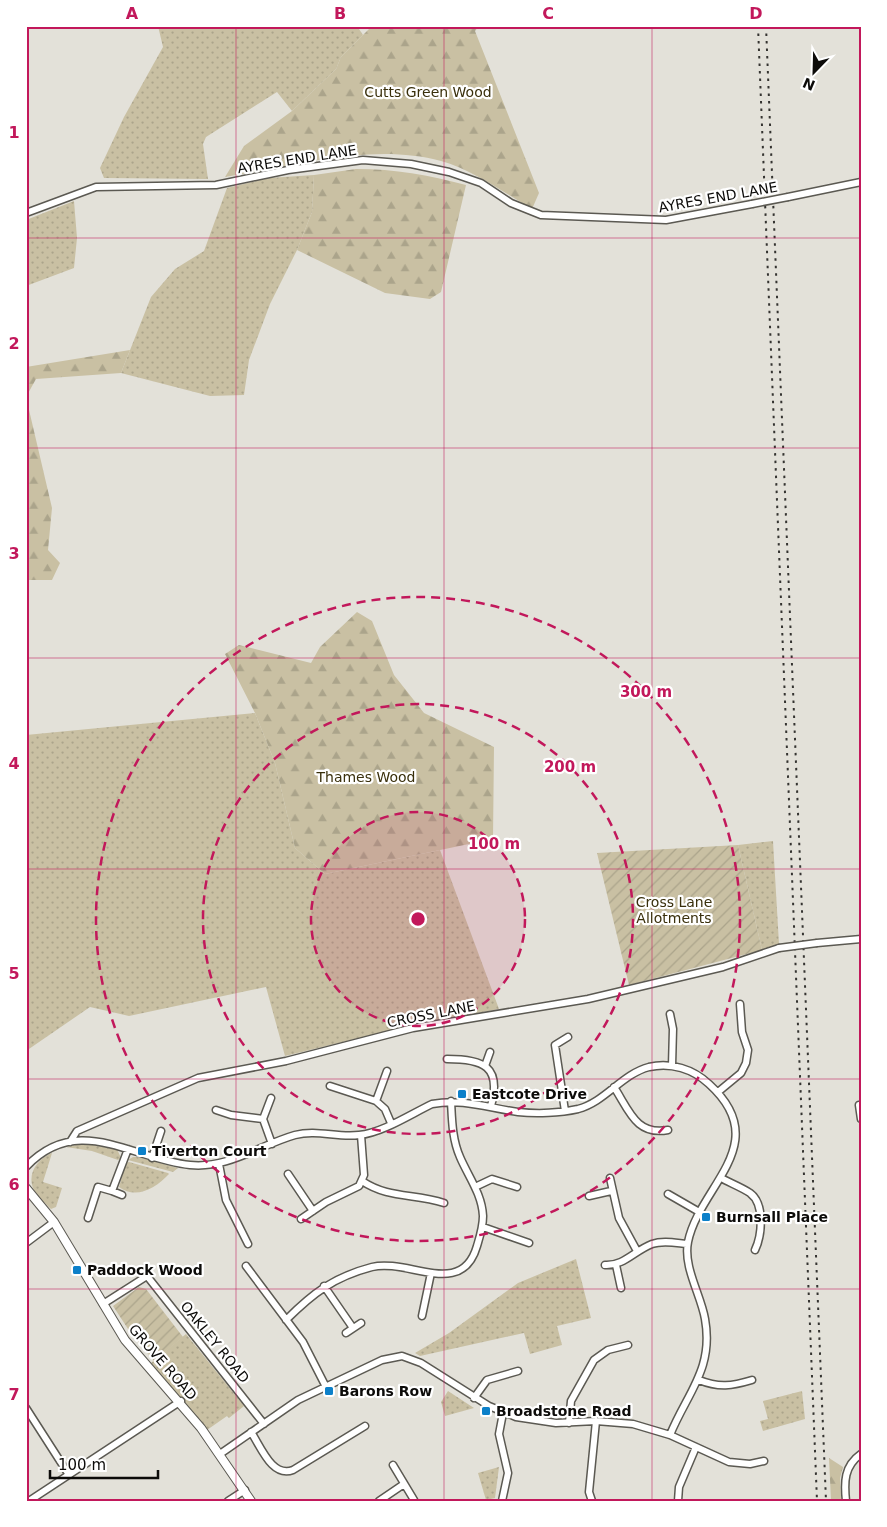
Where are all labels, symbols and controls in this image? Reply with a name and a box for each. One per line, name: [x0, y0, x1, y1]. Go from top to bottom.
text: A: [126, 4, 139, 23]
text: B: [334, 4, 346, 23]
text: C: [542, 4, 554, 23]
text: D: [749, 4, 763, 23]
north arrow: [790, 48, 840, 98]
text: N: [800, 74, 817, 94]
park label: Cutts Green Wood: [364, 84, 492, 100]
text: 1: [8, 123, 20, 142]
street label: AYRES END LANE: [236, 142, 358, 176]
street label: AYRES END LANE: [657, 179, 779, 215]
text: 2: [8, 334, 20, 353]
text: 3: [8, 544, 20, 563]
text: 300 m: [620, 683, 672, 701]
text: 4: [8, 754, 20, 773]
text: 200 m: [544, 758, 596, 776]
park label: Thames Wood: [315, 769, 416, 785]
text: 100 m: [468, 835, 520, 853]
park label: Cross Lane Allotments: [636, 894, 712, 926]
centre of rings: [409, 910, 427, 928]
text: 5: [8, 964, 20, 983]
street label: CROSS LANE: [385, 998, 477, 1030]
place label: Eastcote Drive: [472, 1086, 587, 1102]
marker: Eastcote Drive: [456, 1088, 468, 1100]
place label: Tiverton Court: [152, 1143, 267, 1159]
marker: Tiverton Court: [136, 1145, 148, 1157]
text: 6: [8, 1175, 20, 1194]
place label: Burnsall Place: [716, 1209, 828, 1225]
marker: Burnsall Place: [700, 1211, 712, 1223]
place label: Paddock Wood: [87, 1262, 203, 1278]
marker: Paddock Wood: [71, 1264, 83, 1276]
street label: OAKLEY ROAD: [177, 1298, 253, 1386]
street label: GROVE ROAD: [126, 1321, 200, 1403]
place label: Barons Row: [339, 1383, 432, 1399]
text: 7: [8, 1385, 20, 1404]
marker: Barons Row: [323, 1385, 335, 1397]
place label: Broadstone Road: [496, 1403, 632, 1419]
marker: Broadstone Road: [480, 1405, 492, 1417]
scale bar: [50, 1447, 158, 1479]
text: 100 m: [58, 1456, 106, 1474]

